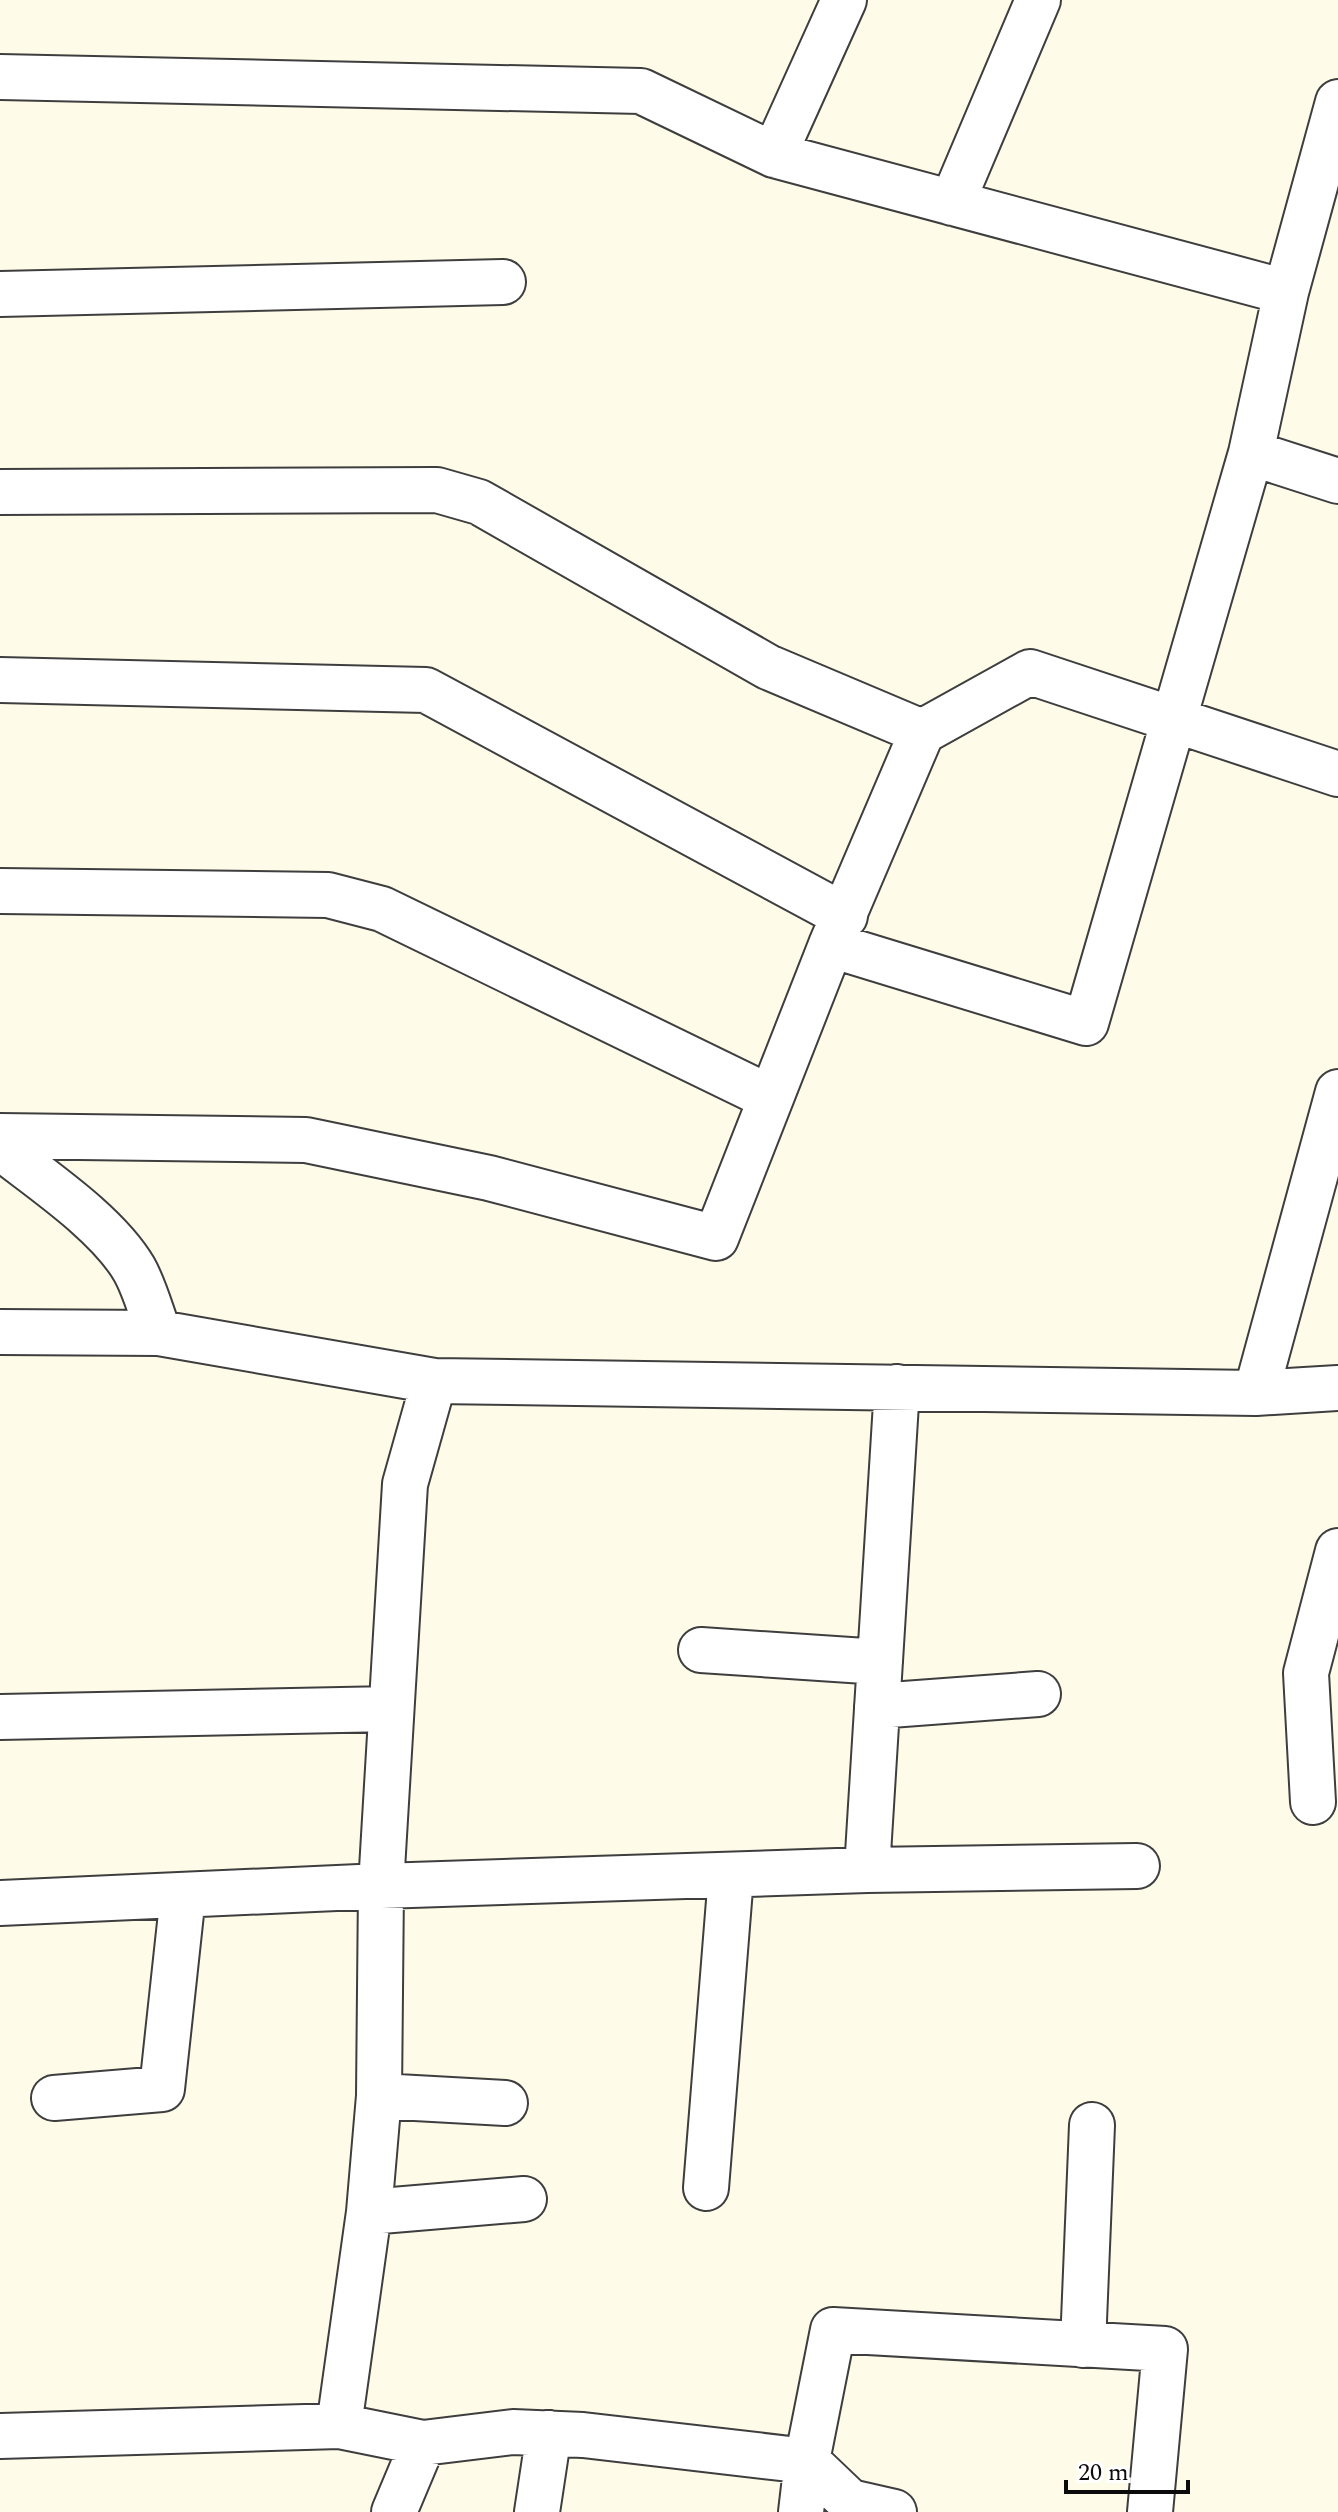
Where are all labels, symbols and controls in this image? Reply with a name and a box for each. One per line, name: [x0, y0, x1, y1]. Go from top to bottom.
scale bar: [1066, 2444, 1188, 2494]
text: 20 m: [1078, 2455, 1129, 2491]

